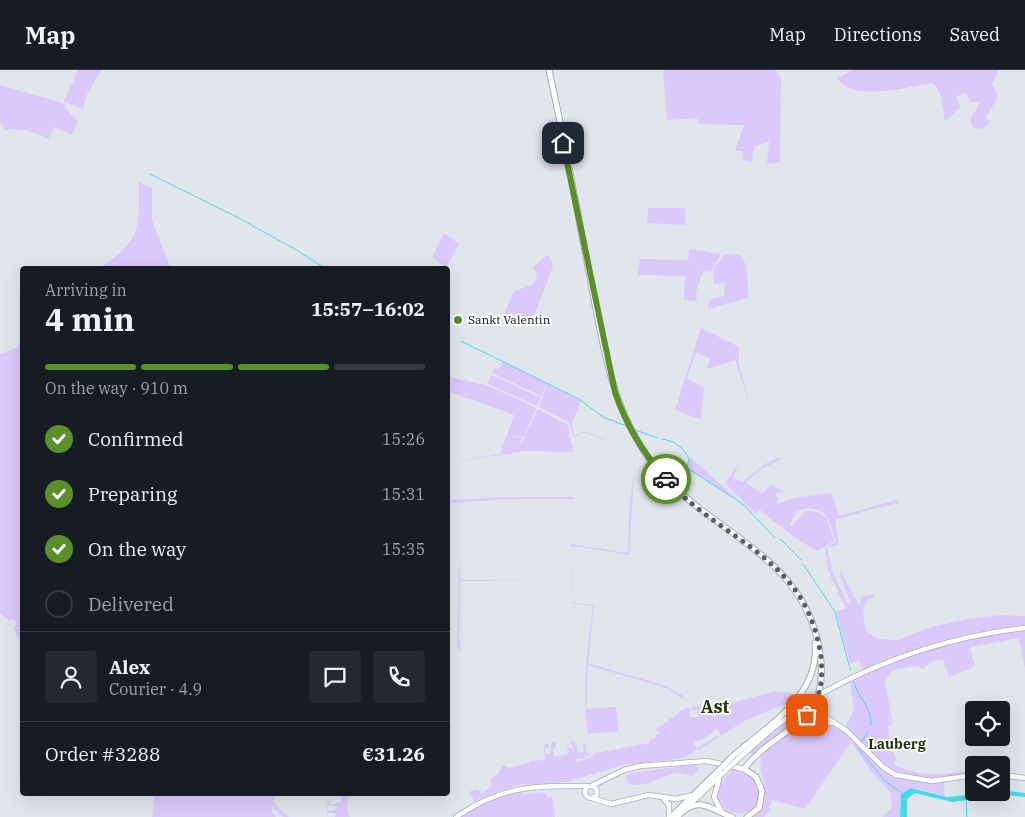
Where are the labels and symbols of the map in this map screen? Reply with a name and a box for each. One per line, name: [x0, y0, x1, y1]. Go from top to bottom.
pin: [542, 122, 584, 164]
place label: Sankt Valentin: [468, 312, 551, 327]
marker: Sankt Valentin: [452, 314, 464, 326]
courier: [641, 454, 691, 504]
pin: [786, 694, 828, 736]
district label: Ast: [701, 695, 729, 718]
district label: Lauberg: [868, 735, 927, 753]

